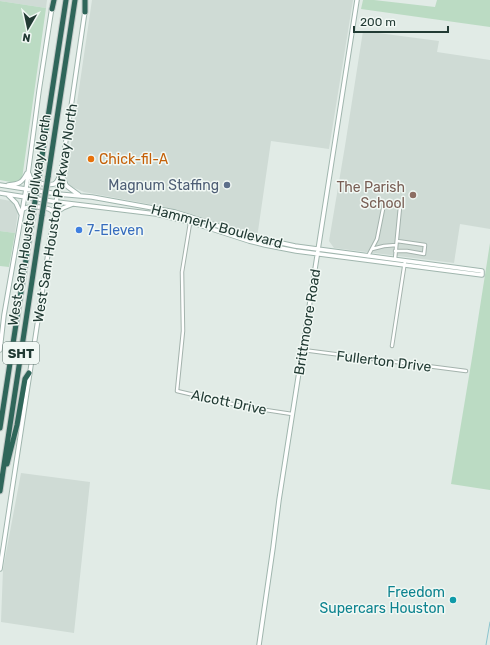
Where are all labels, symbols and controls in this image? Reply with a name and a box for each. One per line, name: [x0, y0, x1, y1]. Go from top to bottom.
north arrow: [8, 8, 48, 48]
scale bar: [354, 8, 448, 34]
text: 200 m: [360, 15, 396, 29]
text: N: [22, 30, 31, 44]
street label: West Sam Houston Parkway North: [30, 102, 81, 324]
street label: West Sam Houston Tollway North: [4, 113, 55, 327]
place label: Chick-fil-A: [99, 151, 169, 168]
marker: Chick-fil-A: [86, 154, 96, 164]
place label: Magnum Staffing: [108, 177, 219, 194]
place label: The Parish School: [336, 179, 405, 212]
marker: Magnum Staffing: [222, 180, 232, 190]
marker: The Parish School: [408, 190, 418, 200]
street label: Hammerly Boulevard: [149, 201, 285, 252]
place label: 7-Eleven: [87, 222, 144, 239]
marker: 7-Eleven: [74, 225, 84, 235]
street label: Brittmoore Road: [291, 268, 324, 376]
road number: SHT: [3, 342, 39, 364]
street label: Fullerton Drive: [335, 347, 433, 376]
street label: Alcott Drive: [190, 386, 268, 419]
place label: Freedom Supercars Houston: [320, 584, 445, 617]
marker: Freedom Supercars Houston: [448, 595, 458, 605]

